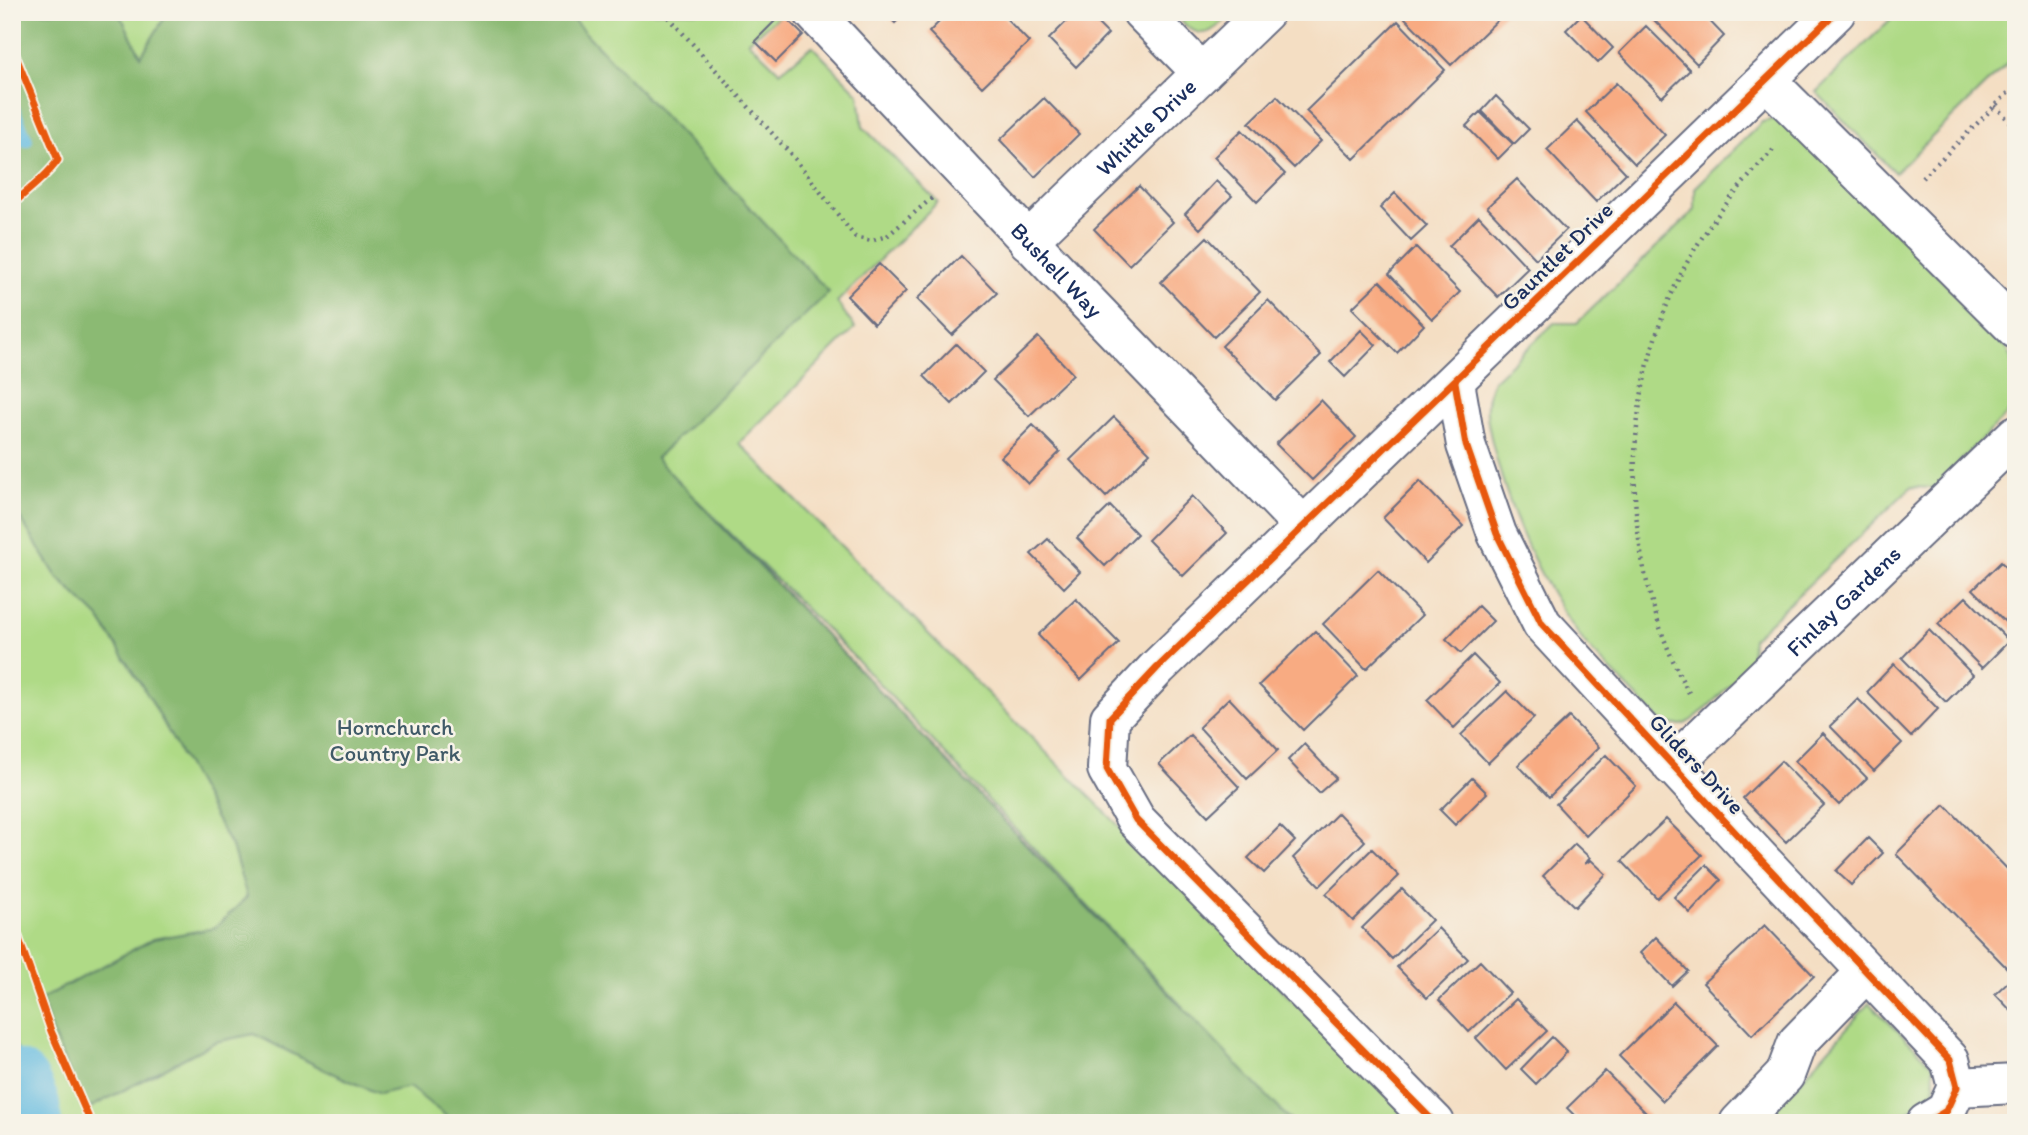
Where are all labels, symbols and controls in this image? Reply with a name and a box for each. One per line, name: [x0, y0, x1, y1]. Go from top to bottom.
street label: Whittle Drive: [1090, 72, 1202, 182]
street label: Gauntlet Drive: [1495, 196, 1619, 316]
street label: Bushell Way: [1005, 216, 1109, 324]
street label: Finlay Gardens: [1780, 540, 1907, 662]
street label: Gliders Drive: [1643, 708, 1751, 820]
park label: Hornchurch Country Park: [330, 713, 460, 767]

